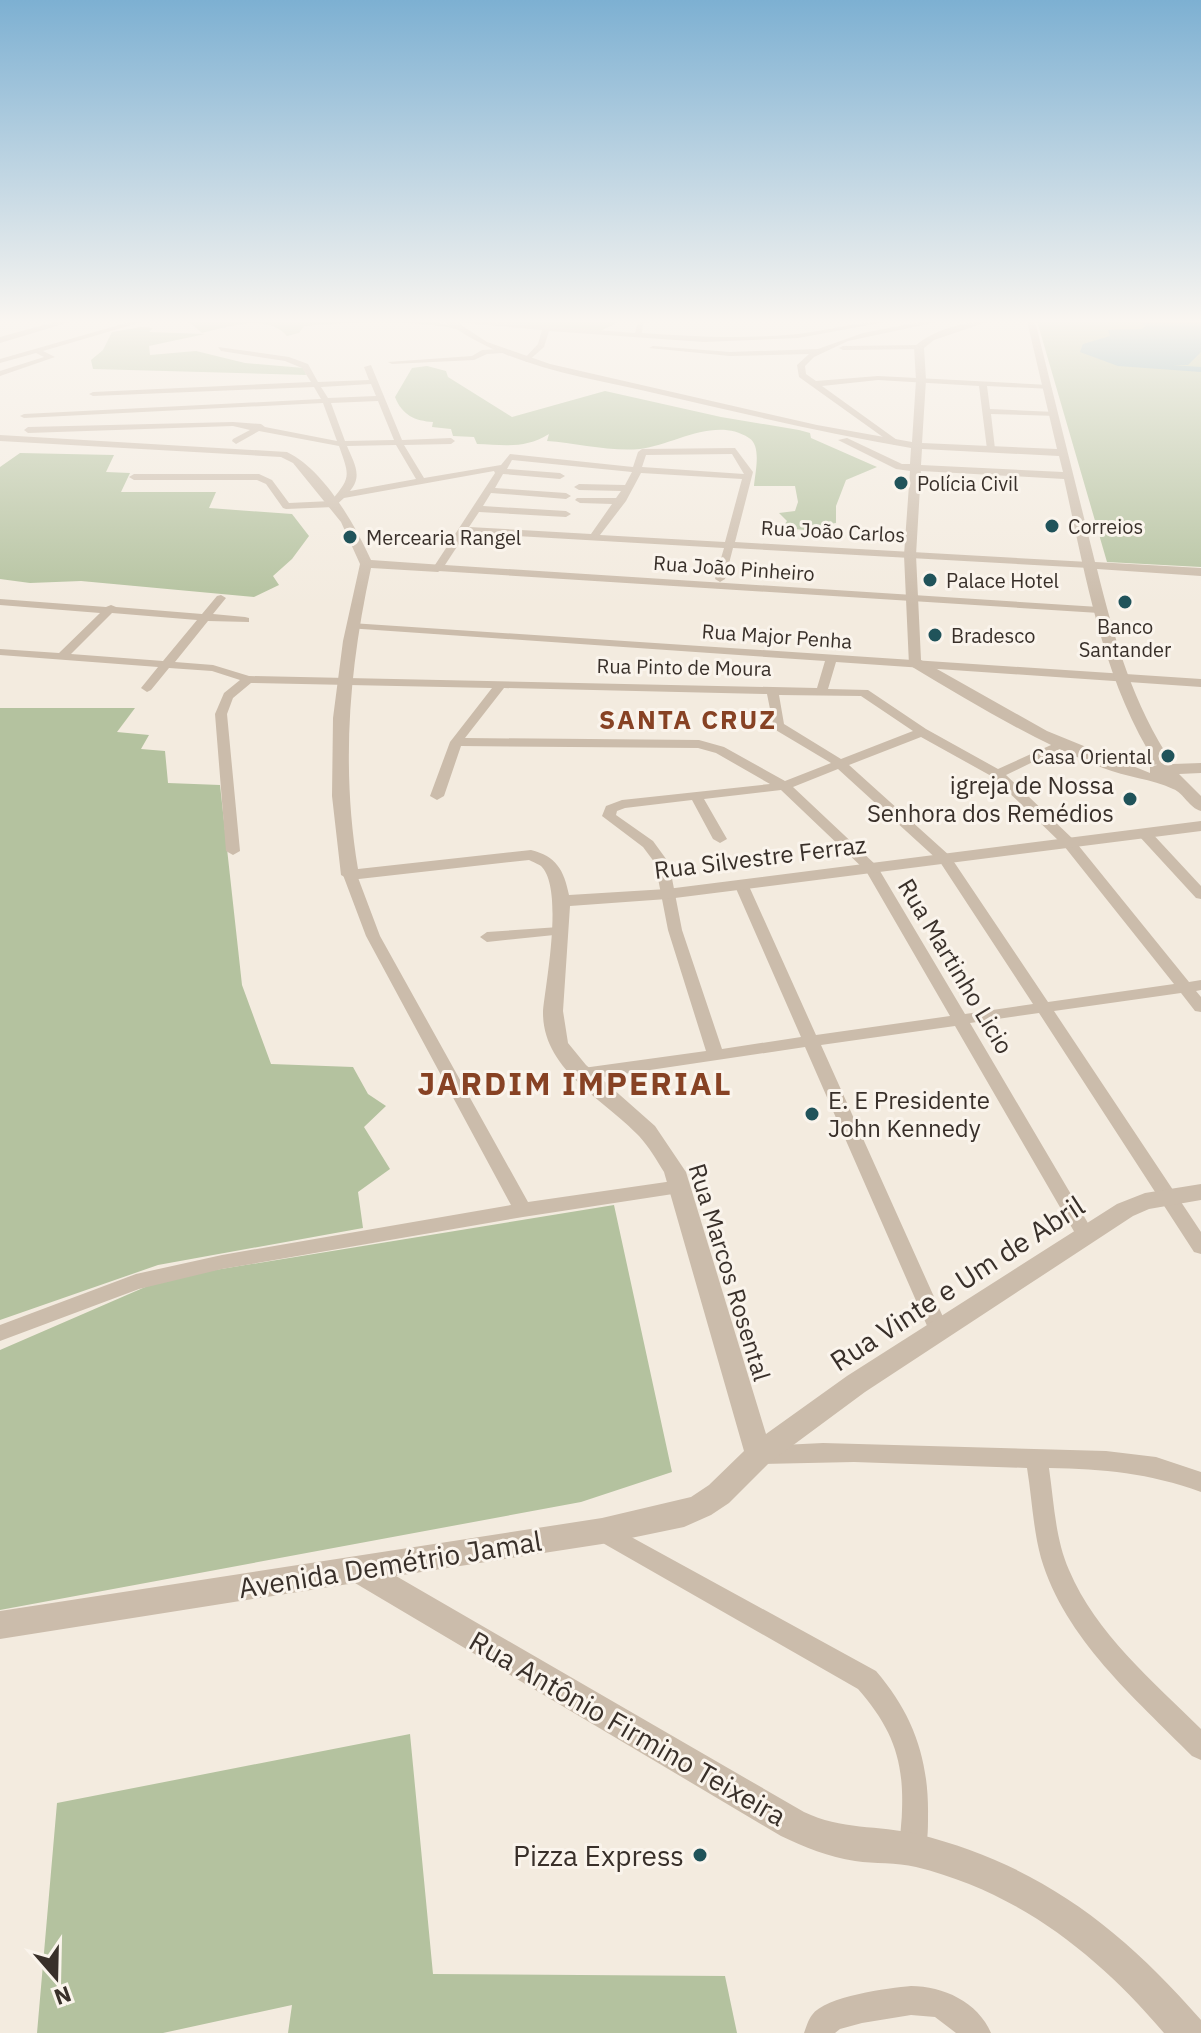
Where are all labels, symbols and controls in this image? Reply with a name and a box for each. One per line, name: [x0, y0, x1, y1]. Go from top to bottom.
place label: Polícia Civil: [917, 470, 1019, 497]
marker: Polícia Civil: [892, 474, 910, 492]
place label: Correios: [1068, 513, 1143, 540]
street label: Rua João Carlos: [760, 514, 906, 548]
marker: Correios: [1043, 517, 1061, 535]
place label: Mercearia Rangel: [366, 524, 521, 551]
marker: Mercearia Rangel: [341, 528, 359, 546]
street label: Rua João Pinheiro: [652, 549, 816, 587]
place label: Palace Hotel: [946, 567, 1059, 594]
marker: Palace Hotel: [921, 571, 939, 589]
marker: Banco Santander: [1116, 593, 1134, 611]
place label: Banco Santander: [1079, 613, 1171, 663]
street label: Rua Major Penha: [701, 617, 853, 655]
place label: Bradesco: [951, 622, 1035, 649]
marker: Bradesco: [926, 626, 944, 644]
street label: Rua Pinto de Moura: [596, 652, 772, 682]
district label: SANTA CRUZ: [599, 702, 777, 736]
place label: Casa Oriental: [1032, 743, 1152, 770]
marker: Casa Oriental: [1159, 747, 1177, 765]
place label: igreja de Nossa Senhora dos Remédios: [867, 769, 1114, 829]
marker: igreja de Nossa Senhora dos Remédios: [1121, 790, 1139, 808]
street label: Rua Silvestre Ferraz: [652, 828, 868, 886]
street label: Rua Martinho Licio: [891, 872, 1021, 1060]
district label: JARDIM IMPERIAL: [417, 1062, 733, 1104]
place label: E. E Presidente John Kennedy: [828, 1084, 990, 1144]
marker: E. E Presidente John Kennedy: [803, 1105, 821, 1123]
street label: Rua Marcos Rosental: [682, 1159, 778, 1385]
street label: Rua Vinte e Um de Abril: [823, 1187, 1091, 1379]
street label: Avenida Demétrio Jamal: [236, 1522, 544, 1606]
street label: Rua Antônio Firmino Teixeira: [463, 1622, 793, 1834]
place label: Pizza Express: [513, 1837, 684, 1874]
marker: Pizza Express: [691, 1846, 709, 1864]
north arrow: [16, 1937, 96, 2017]
text: N: [51, 1980, 75, 2013]

